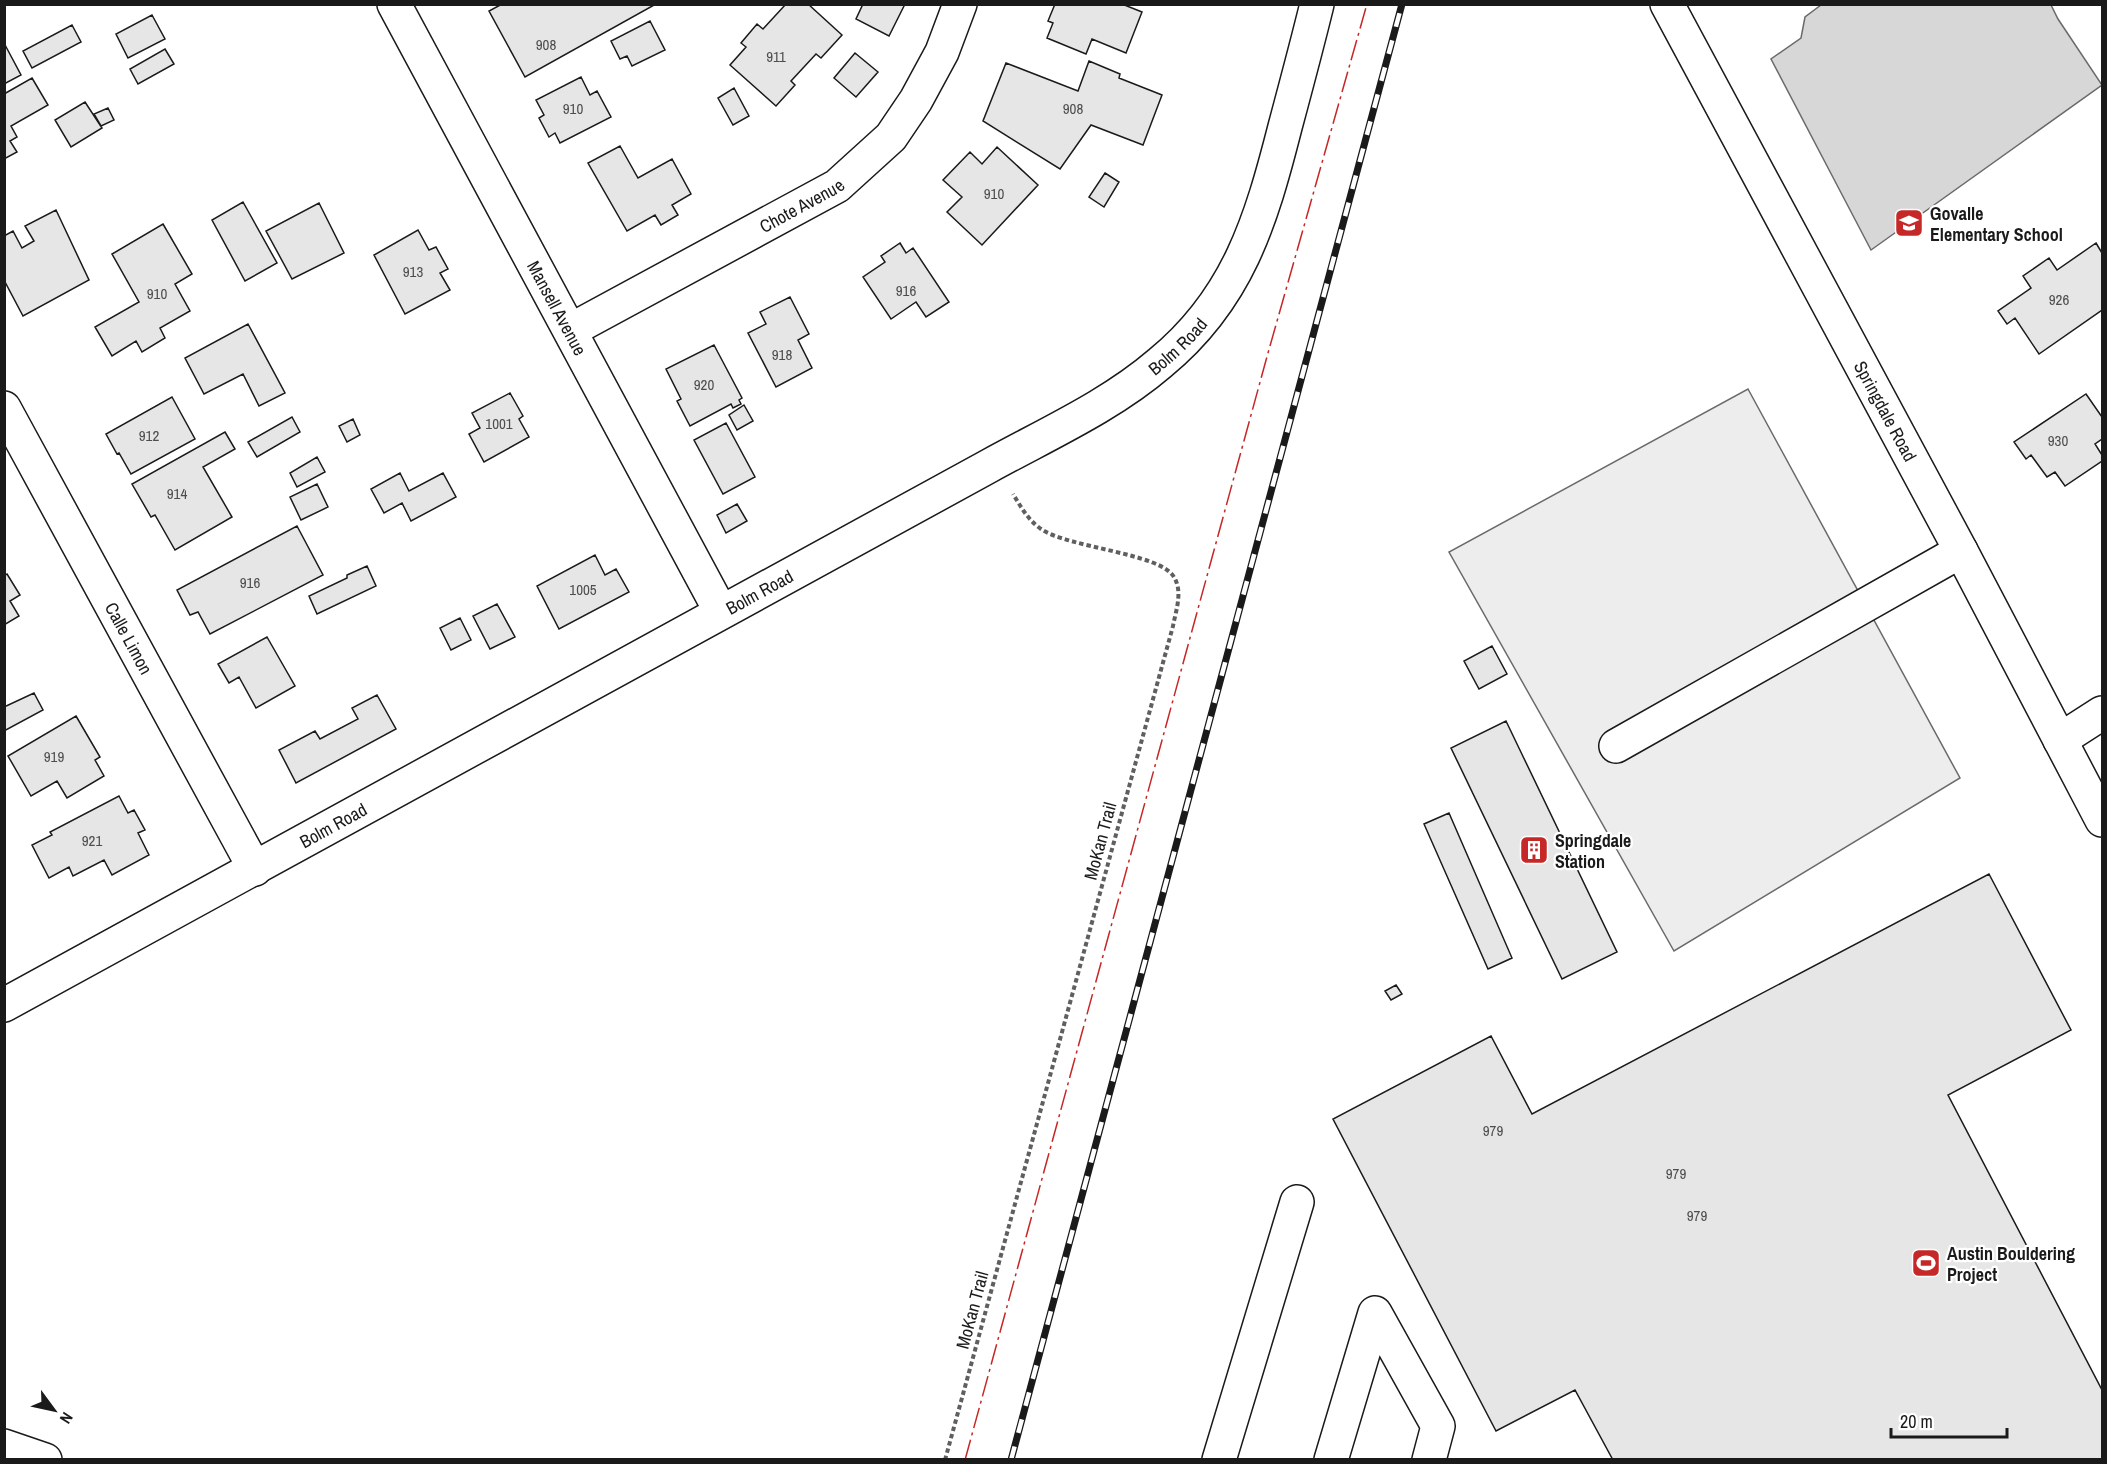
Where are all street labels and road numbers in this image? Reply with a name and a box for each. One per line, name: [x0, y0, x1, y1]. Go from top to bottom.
street label: Chote Avenue: [755, 173, 850, 238]
street label: Mansell Avenue: [522, 256, 593, 360]
street label: Bolm Road: [1143, 312, 1212, 381]
street label: Springdale Road: [1848, 356, 1923, 466]
street label: Bolm Road: [721, 563, 797, 620]
street label: Calle Limon: [99, 598, 159, 679]
street label: Bolm Road: [295, 796, 371, 853]
street label: MoKan Trail: [1078, 799, 1122, 883]
street label: MoKan Trail: [950, 1268, 994, 1352]

